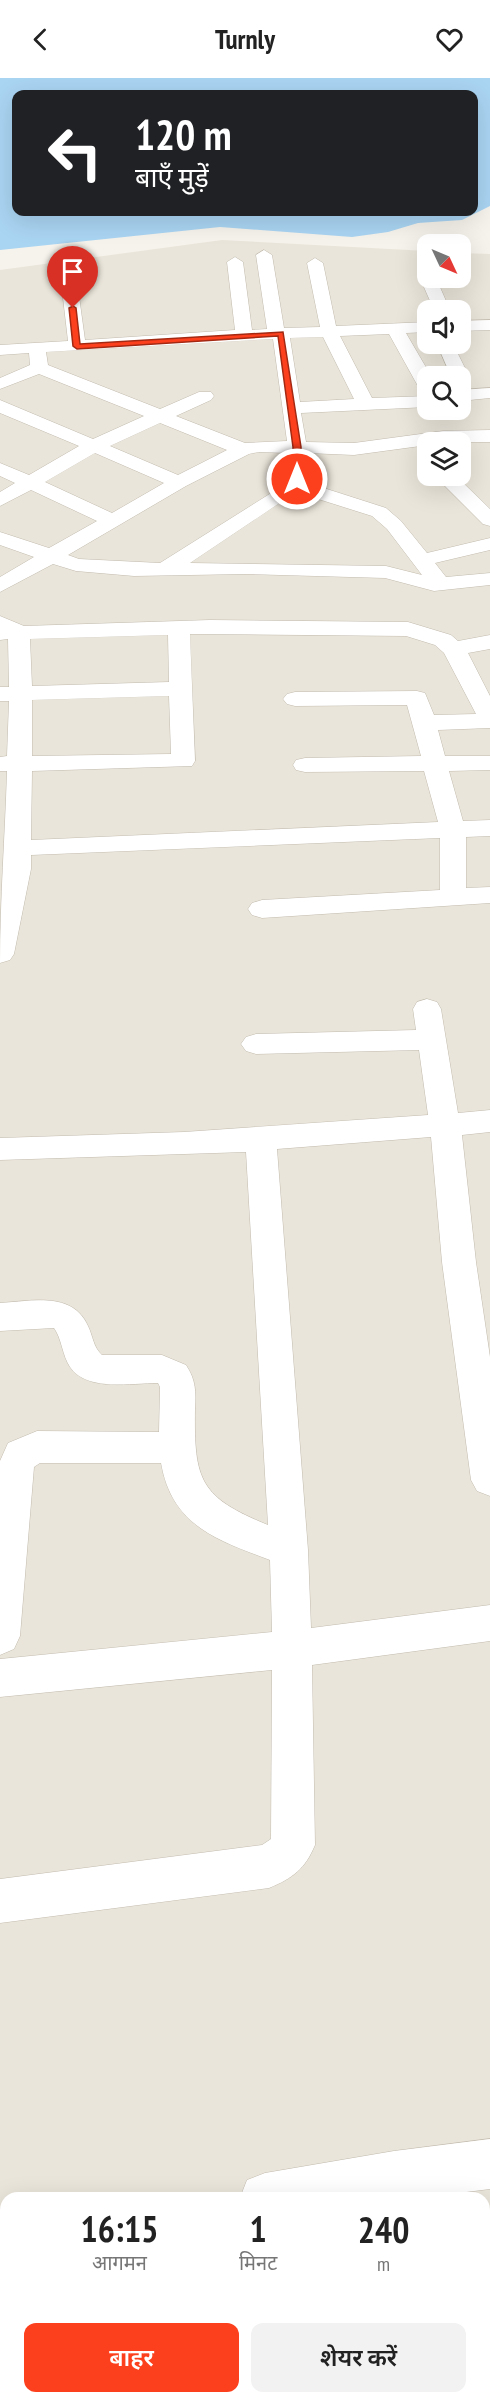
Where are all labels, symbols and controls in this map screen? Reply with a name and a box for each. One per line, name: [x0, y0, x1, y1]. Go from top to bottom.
text: Turnly: [215, 22, 275, 56]
icon: back: [24, 23, 57, 56]
icon: heart: [433, 23, 466, 56]
text: 120 m: [135, 107, 232, 162]
icon: left: [36, 114, 114, 192]
text: बाएँ मुड़ें: [135, 160, 209, 194]
north arrow: [417, 234, 471, 288]
map controls: [417, 234, 471, 486]
pin: [47, 246, 98, 308]
icon: arrive: [56, 255, 89, 288]
button: sound: [417, 300, 471, 354]
button: search: [417, 366, 471, 420]
button: layers: [417, 432, 471, 486]
position arrow: [265, 447, 329, 511]
text: 16:15: [81, 2205, 158, 2252]
text: 1: [249, 2205, 267, 2252]
text: 240: [358, 2206, 409, 2253]
text: आगमन: [92, 2250, 147, 2276]
text: मिनट: [239, 2250, 277, 2276]
text: m: [377, 2251, 390, 2277]
button: बाहर: [24, 2323, 239, 2392]
button: शेयर करें: [251, 2323, 466, 2392]

